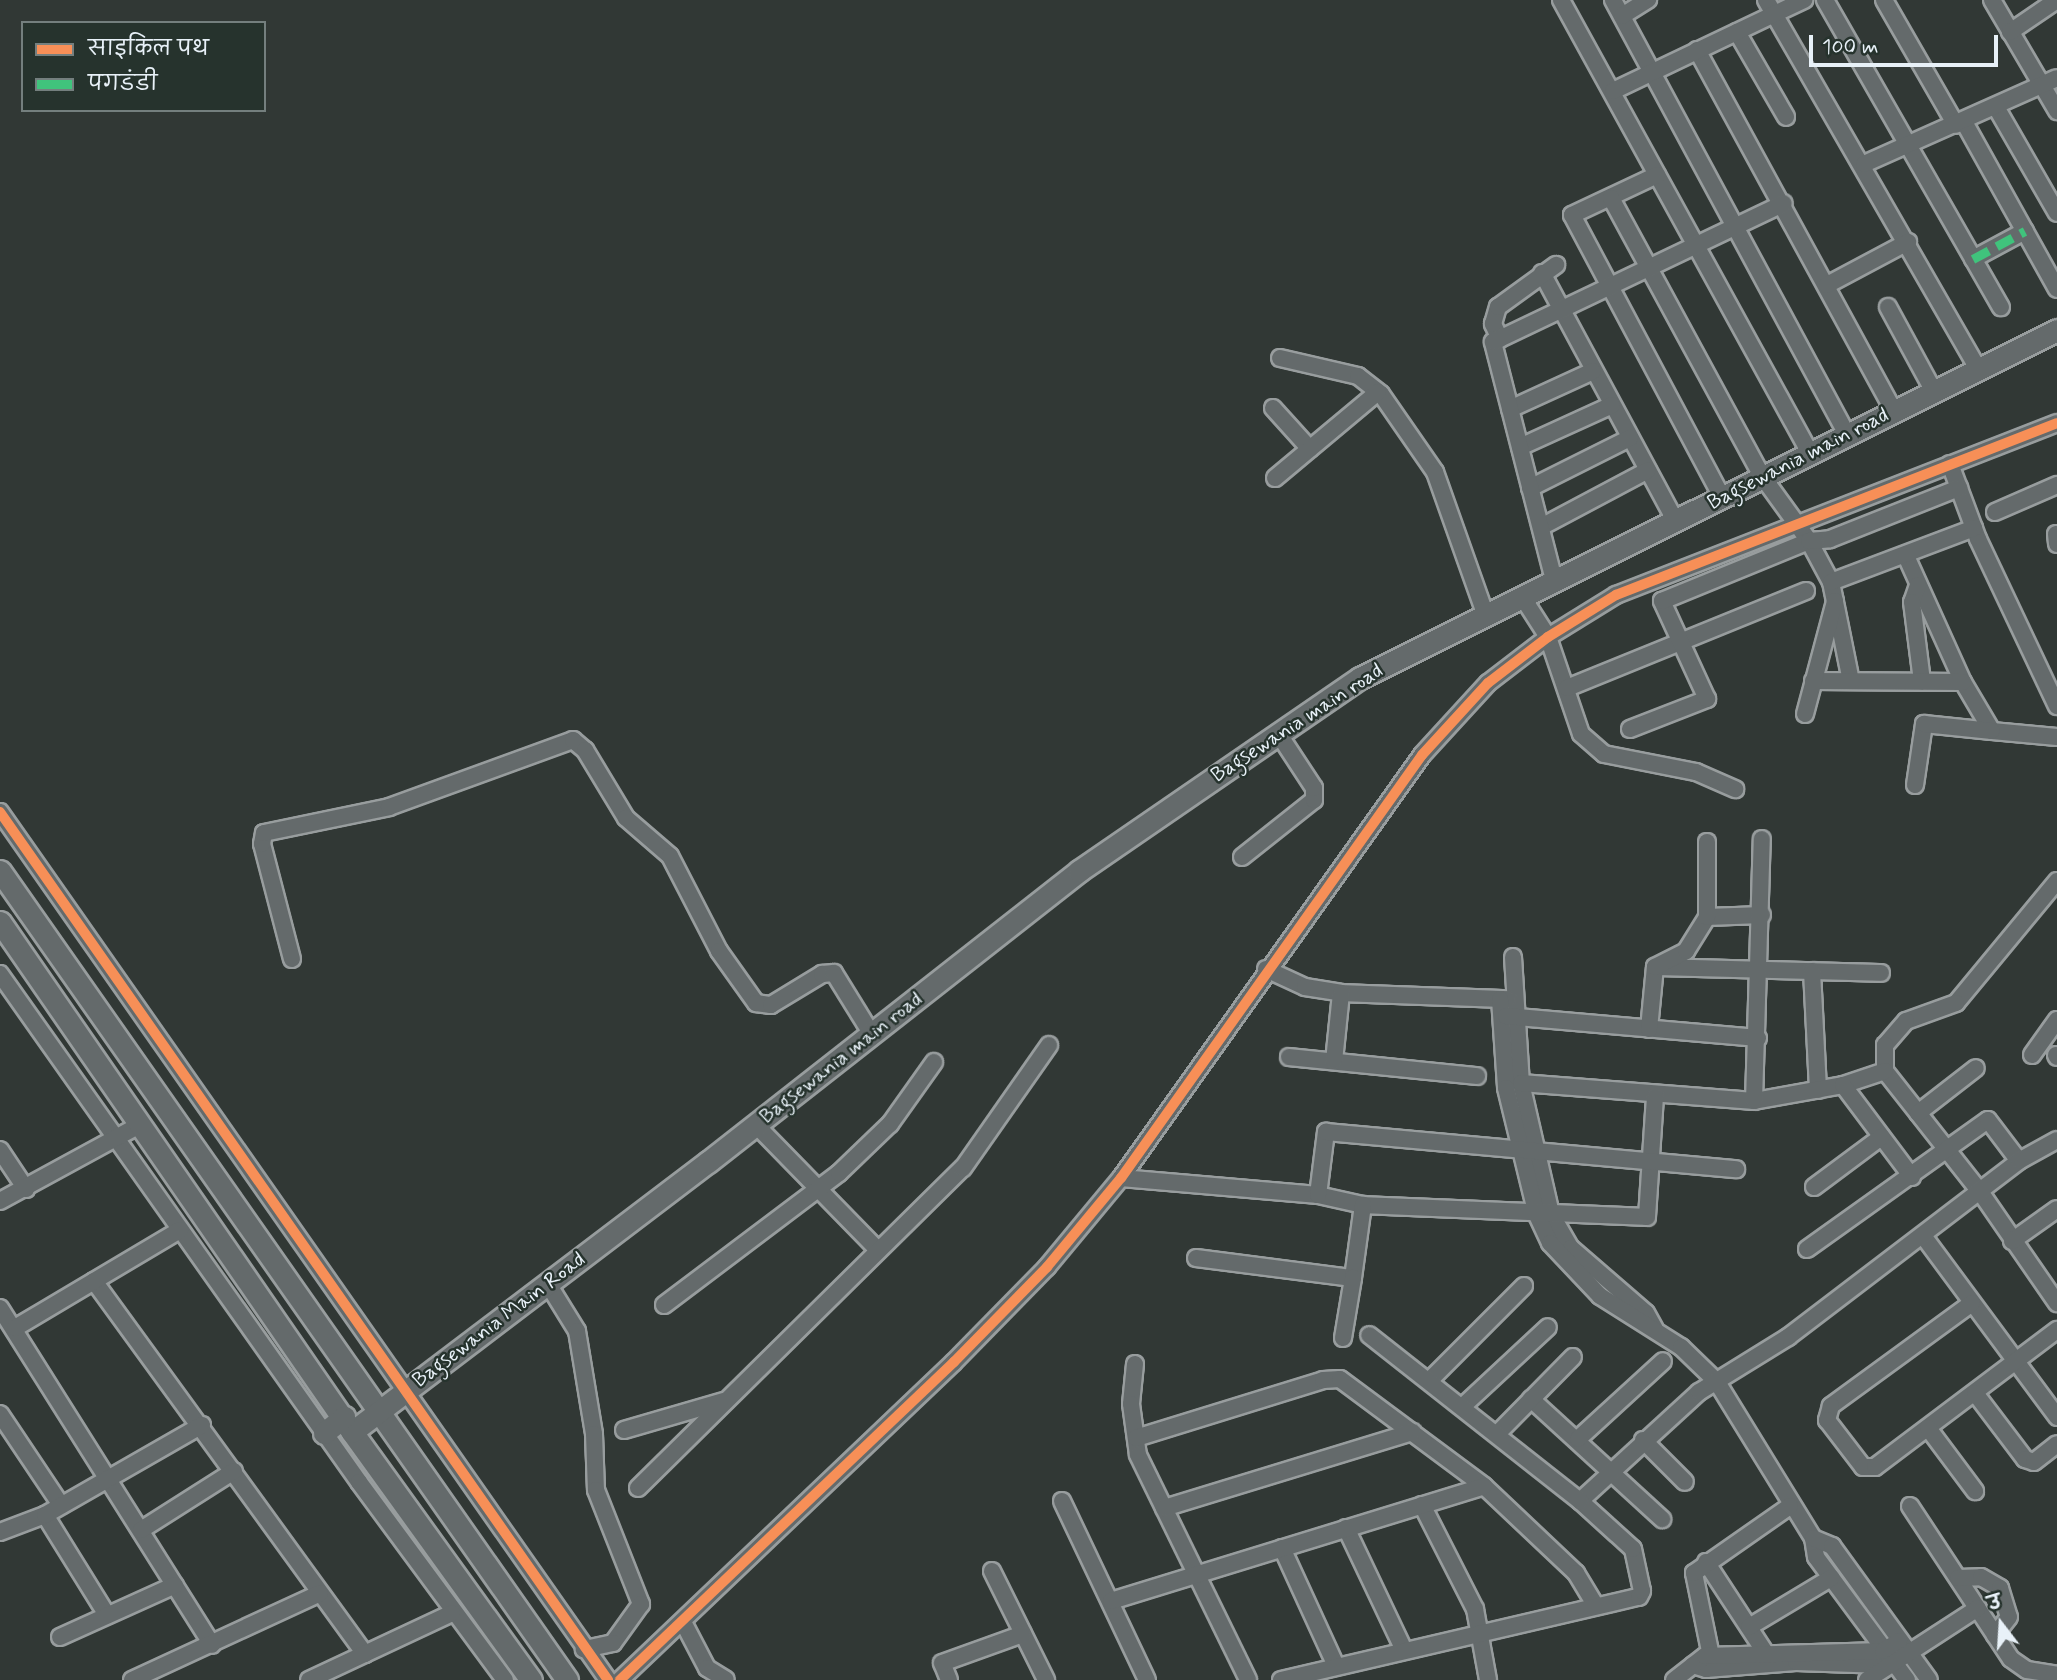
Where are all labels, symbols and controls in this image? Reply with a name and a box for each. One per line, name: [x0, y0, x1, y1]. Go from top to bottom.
legend: [21, 21, 266, 112]
scale bar: [1812, 21, 2001, 65]
text: 100 m: [1822, 33, 1878, 61]
text: साइकिल पथ: [88, 35, 209, 63]
text: पगडंडी: [88, 70, 158, 98]
street label: Bagsewania main road: [1704, 403, 1892, 515]
street label: Bagsewania main road: [1207, 658, 1387, 788]
street label: Bagsewania main road: [755, 987, 927, 1129]
street label: Bagsewania Main Road: [410, 1248, 588, 1392]
north arrow: [1966, 1589, 2036, 1659]
text: उ: [1985, 1590, 2004, 1617]

